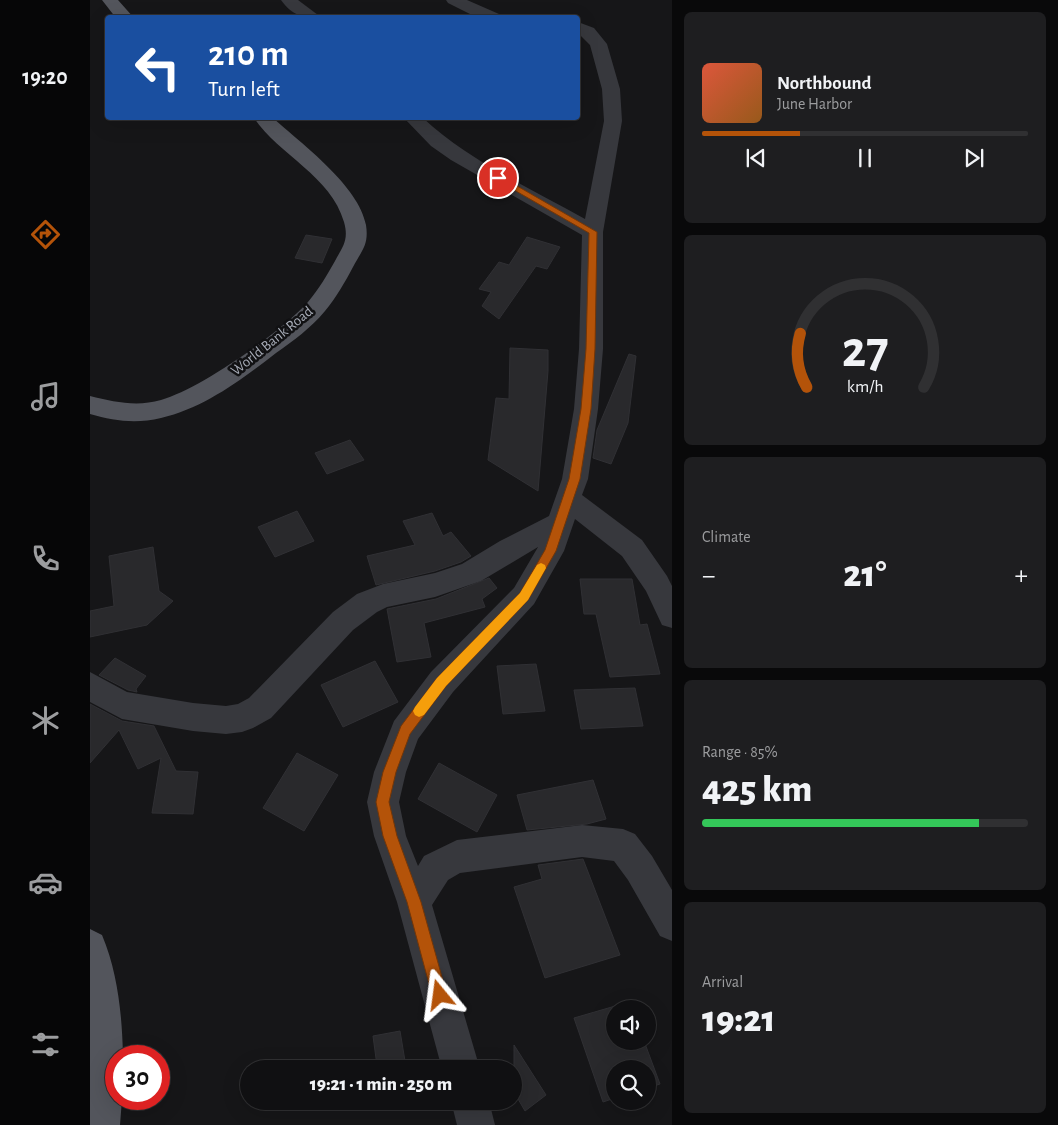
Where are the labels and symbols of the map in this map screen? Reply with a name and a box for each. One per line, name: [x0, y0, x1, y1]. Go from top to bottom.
pin: [477, 157, 519, 199]
street label: World Bank Road: [228, 303, 316, 378]
position arrow: [413, 968, 465, 1020]
speed limit sign: 30: [105, 1045, 170, 1110]

